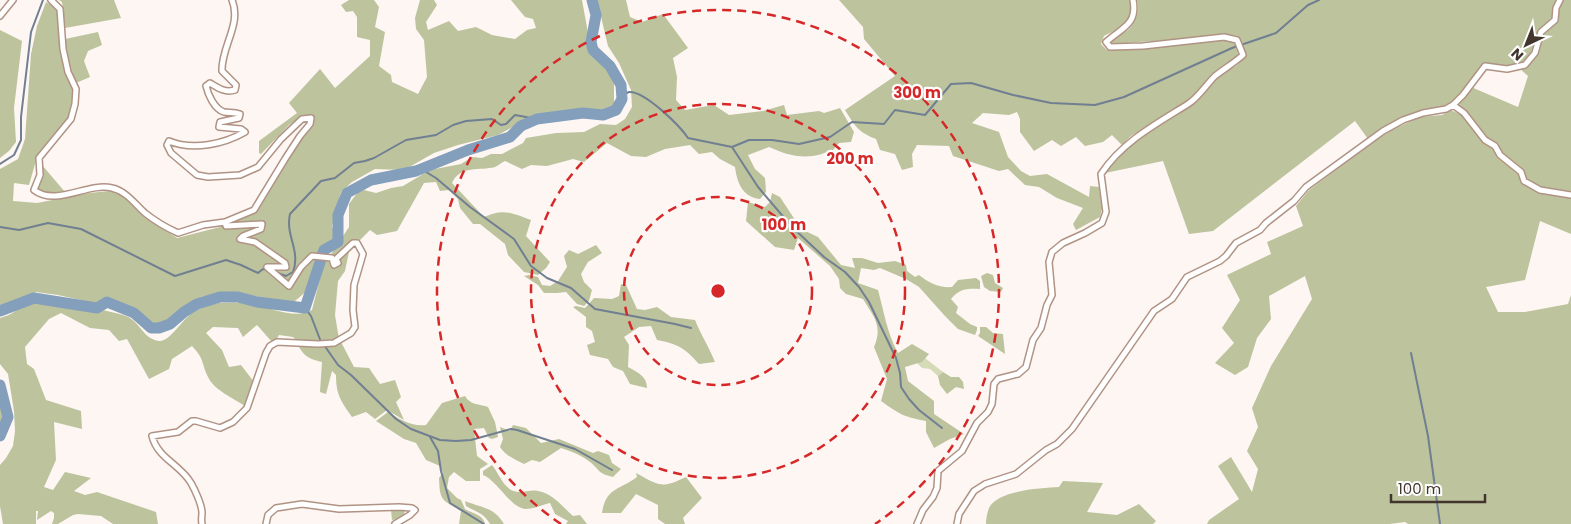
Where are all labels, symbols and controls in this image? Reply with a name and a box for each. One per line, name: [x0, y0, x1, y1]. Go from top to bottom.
north arrow: [1501, 20, 1551, 70]
text: N: [1506, 44, 1528, 65]
text: 300 m: [893, 82, 941, 103]
text: 200 m: [826, 148, 874, 169]
text: 100 m: [762, 214, 806, 235]
centre of rings: [709, 282, 727, 300]
scale bar: [1391, 472, 1485, 504]
text: 100 m: [1398, 478, 1441, 499]

